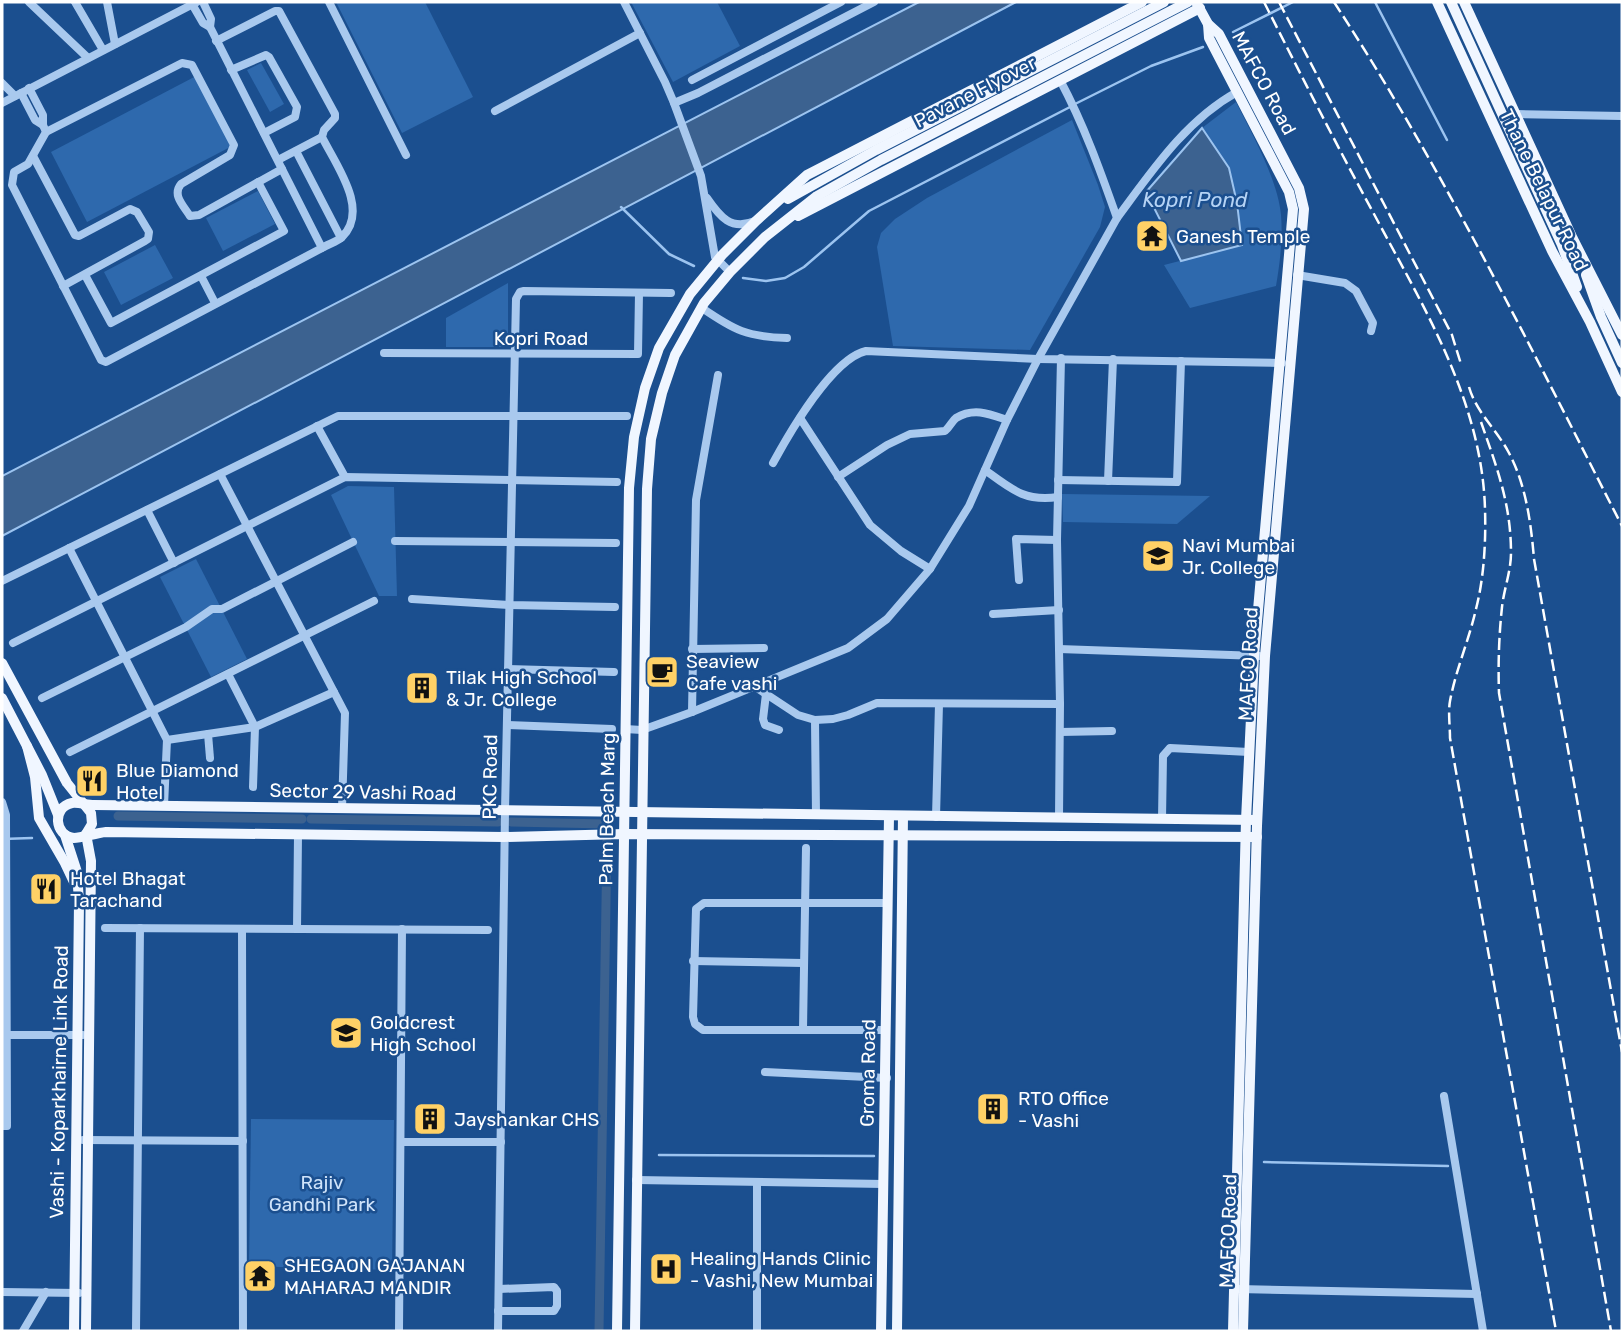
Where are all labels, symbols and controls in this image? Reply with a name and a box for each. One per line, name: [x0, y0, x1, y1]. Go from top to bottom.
street label: MAFCO Road: [1227, 27, 1301, 139]
street label: Pavane Flyover: [910, 51, 1041, 133]
street label: Thane Belapur Road: [1495, 105, 1593, 275]
water label: Kopri Pond: [1142, 187, 1248, 212]
temple icon: Ganesh Temple: [1133, 217, 1171, 255]
place label: Ganesh Temple: [1176, 225, 1310, 248]
street label: Kopri Road: [494, 327, 588, 350]
place label: Navi Mumbai Jr. College: [1182, 534, 1295, 579]
school or university icon: Navi Mumbai Jr. College: [1139, 537, 1177, 575]
street label: MAFCO Road: [1234, 606, 1262, 722]
place label: Seaview Cafe vashi: [686, 650, 777, 695]
cafe icon: Seaview Cafe vashi: [643, 653, 681, 691]
place label: Tilak High School & Jr. College: [446, 666, 597, 711]
building icon: Tilak High School & Jr. College: [403, 669, 441, 707]
street label: Palm Beach Marg: [594, 732, 620, 886]
street label: PKC Road: [478, 734, 502, 820]
place label: Blue Diamond Hotel: [116, 759, 239, 804]
restaurant icon: Blue Diamond Hotel: [73, 762, 111, 800]
street label: Sector 29 Vashi Road: [269, 779, 457, 805]
place label: Hotel Bhagat Tarachand: [70, 867, 186, 912]
restaurant icon: Hotel Bhagat Tarachand: [27, 870, 65, 908]
street label: Vashi - Koparkhairne Link Road: [45, 945, 73, 1219]
place label: Goldcrest High School: [370, 1011, 476, 1056]
school or university icon: Goldcrest High School: [327, 1014, 365, 1052]
street label: Groma Road: [856, 1019, 880, 1127]
place label: RTO Office - Vashi: [1018, 1087, 1109, 1132]
building icon: RTO Office - Vashi: [974, 1090, 1012, 1128]
building icon: Jayshankar CHS: [411, 1100, 449, 1138]
place label: Jayshankar CHS: [454, 1108, 599, 1131]
park label: Rajiv Gandhi Park: [269, 1171, 375, 1216]
street label: MAFCO Road: [1215, 1174, 1241, 1288]
place label: Healing Hands Clinic - Vashi, New Mumbai: [690, 1247, 873, 1292]
hospital icon: Healing Hands Clinic - Vashi, New Mumbai: [647, 1250, 685, 1288]
place label: SHEGAON GAJANAN MAHARAJ MANDIR: [284, 1254, 466, 1299]
temple icon: SHEGAON GAJANAN MAHARAJ MANDIR: [241, 1257, 279, 1295]

